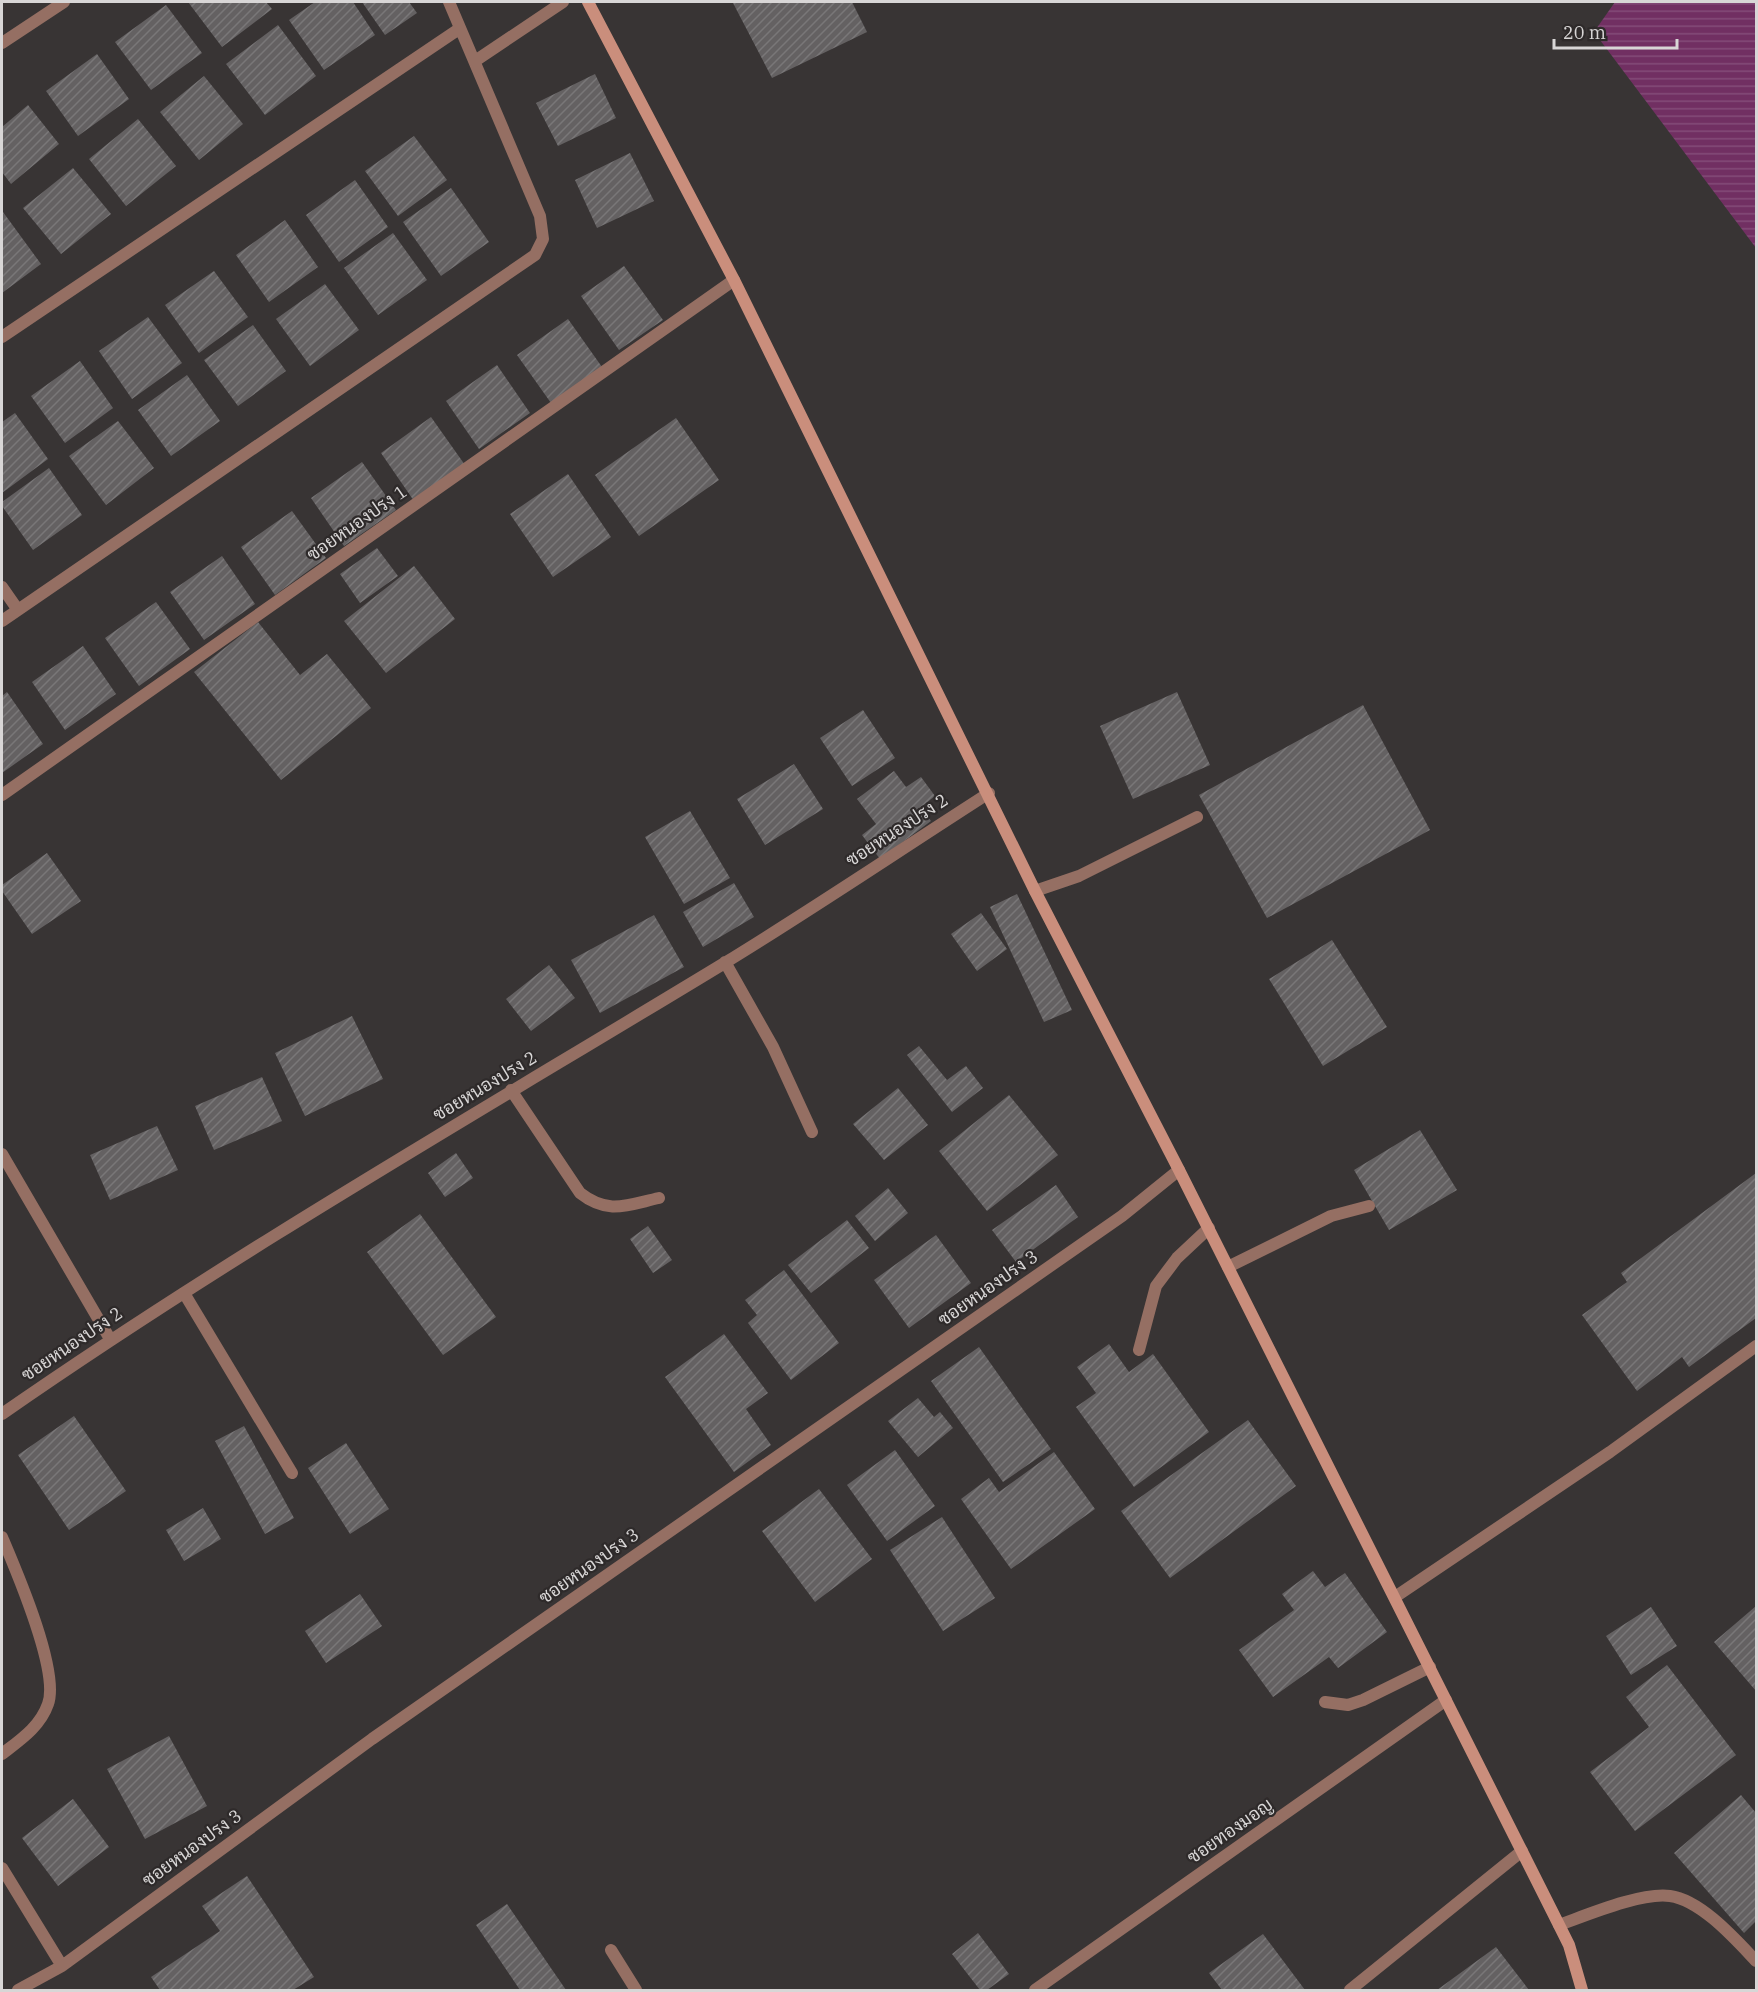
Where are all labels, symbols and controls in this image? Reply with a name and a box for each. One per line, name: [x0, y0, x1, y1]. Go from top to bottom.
scale bar: [1554, 12, 1677, 50]
text: 20 m: [1563, 21, 1606, 44]
street label: ซอยหนองปรง 1: [302, 480, 411, 566]
street label: ซอยหนองปรง 2: [841, 788, 952, 871]
street label: ซอยหนองปรง 2: [429, 1046, 541, 1126]
street label: ซอยหนองปรง 3: [933, 1245, 1042, 1331]
street label: ซอยหนองปรง 2: [17, 1301, 127, 1386]
street label: ซอยหนองปรง 3: [534, 1523, 643, 1609]
street label: ซอยทองมอญ: [1183, 1793, 1277, 1868]
street label: ซอยหนองปรง 3: [138, 1804, 246, 1891]

